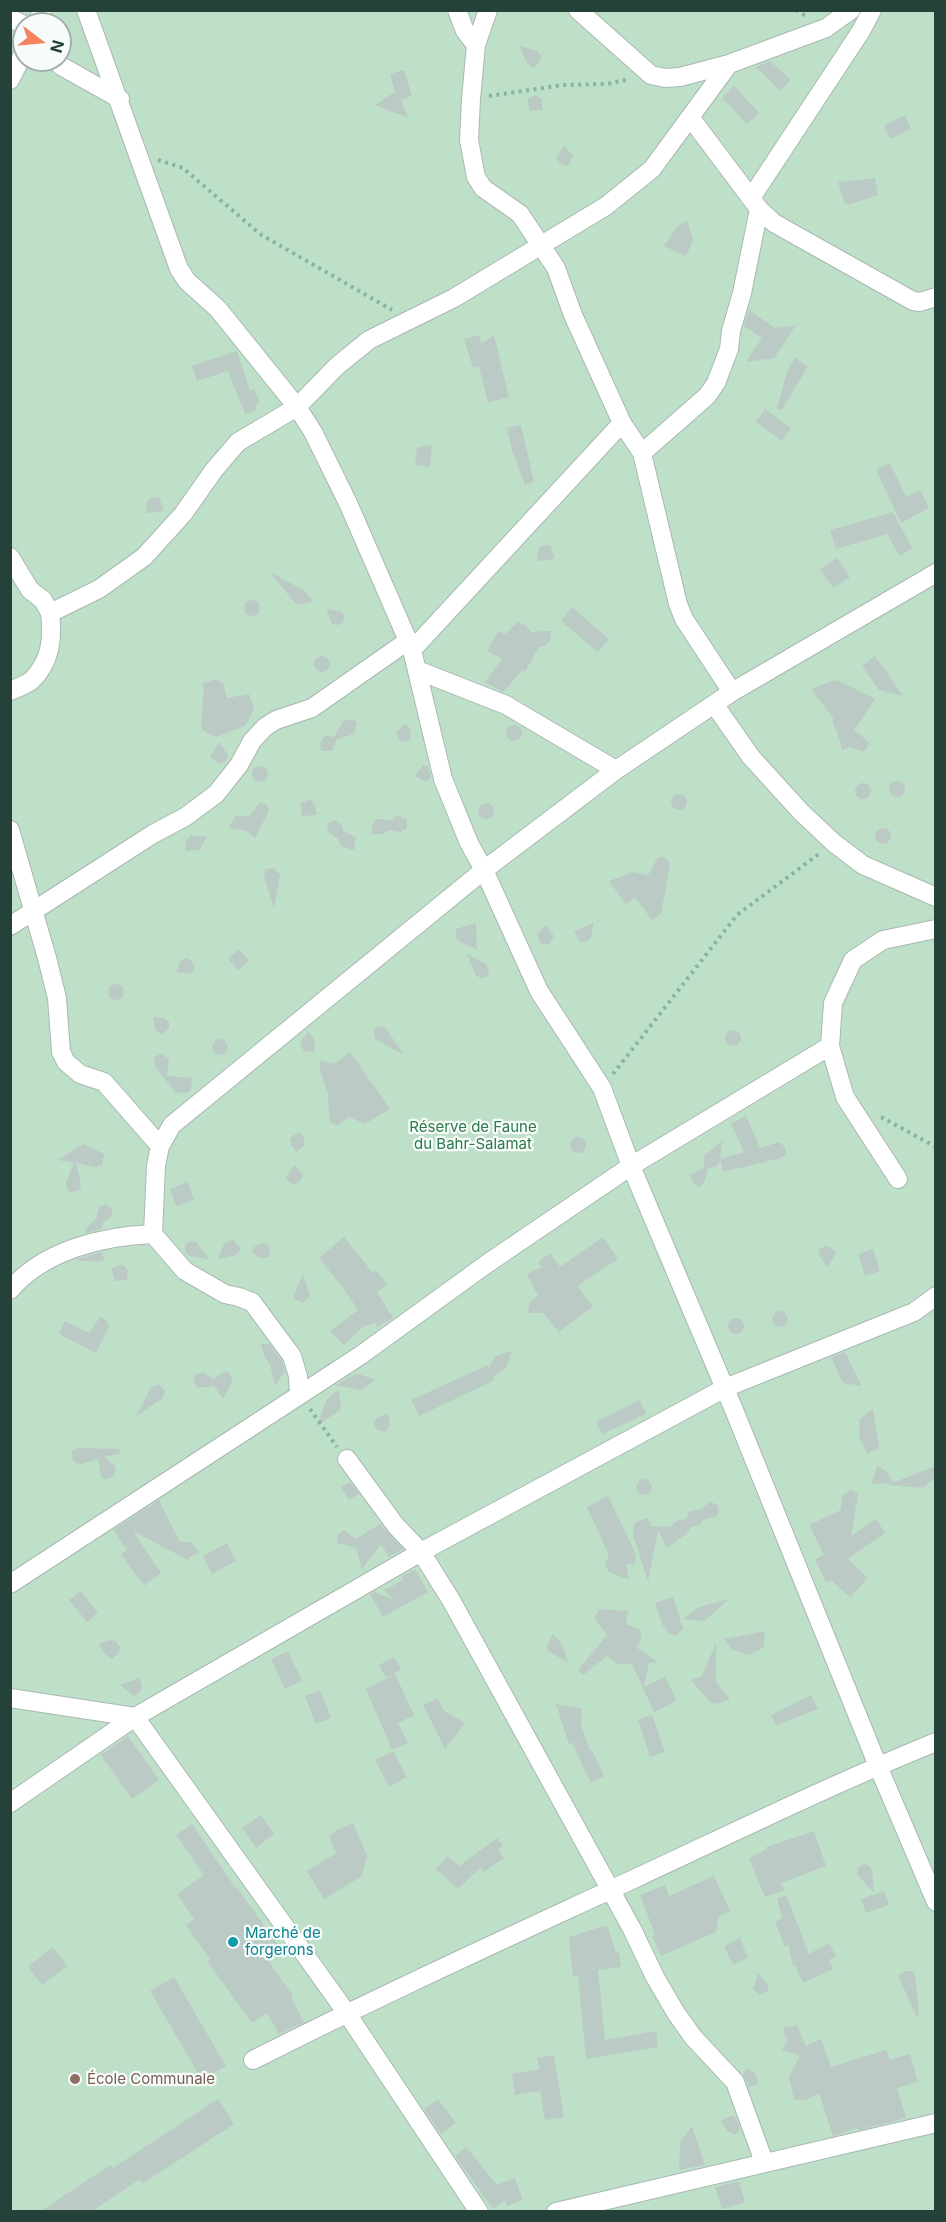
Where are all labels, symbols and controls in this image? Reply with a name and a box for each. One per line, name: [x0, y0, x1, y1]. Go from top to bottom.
north arrow: [12, 12, 72, 72]
text: N: [46, 38, 69, 55]
park label: Réserve de Faune du Bahr-Salamat: [409, 1118, 537, 1153]
place label: Marché de forgerons: [245, 1924, 321, 1959]
marker: Marché de forgerons: [226, 1935, 240, 1949]
place label: École Communale: [87, 2070, 215, 2088]
marker: École Communale: [68, 2072, 82, 2086]

